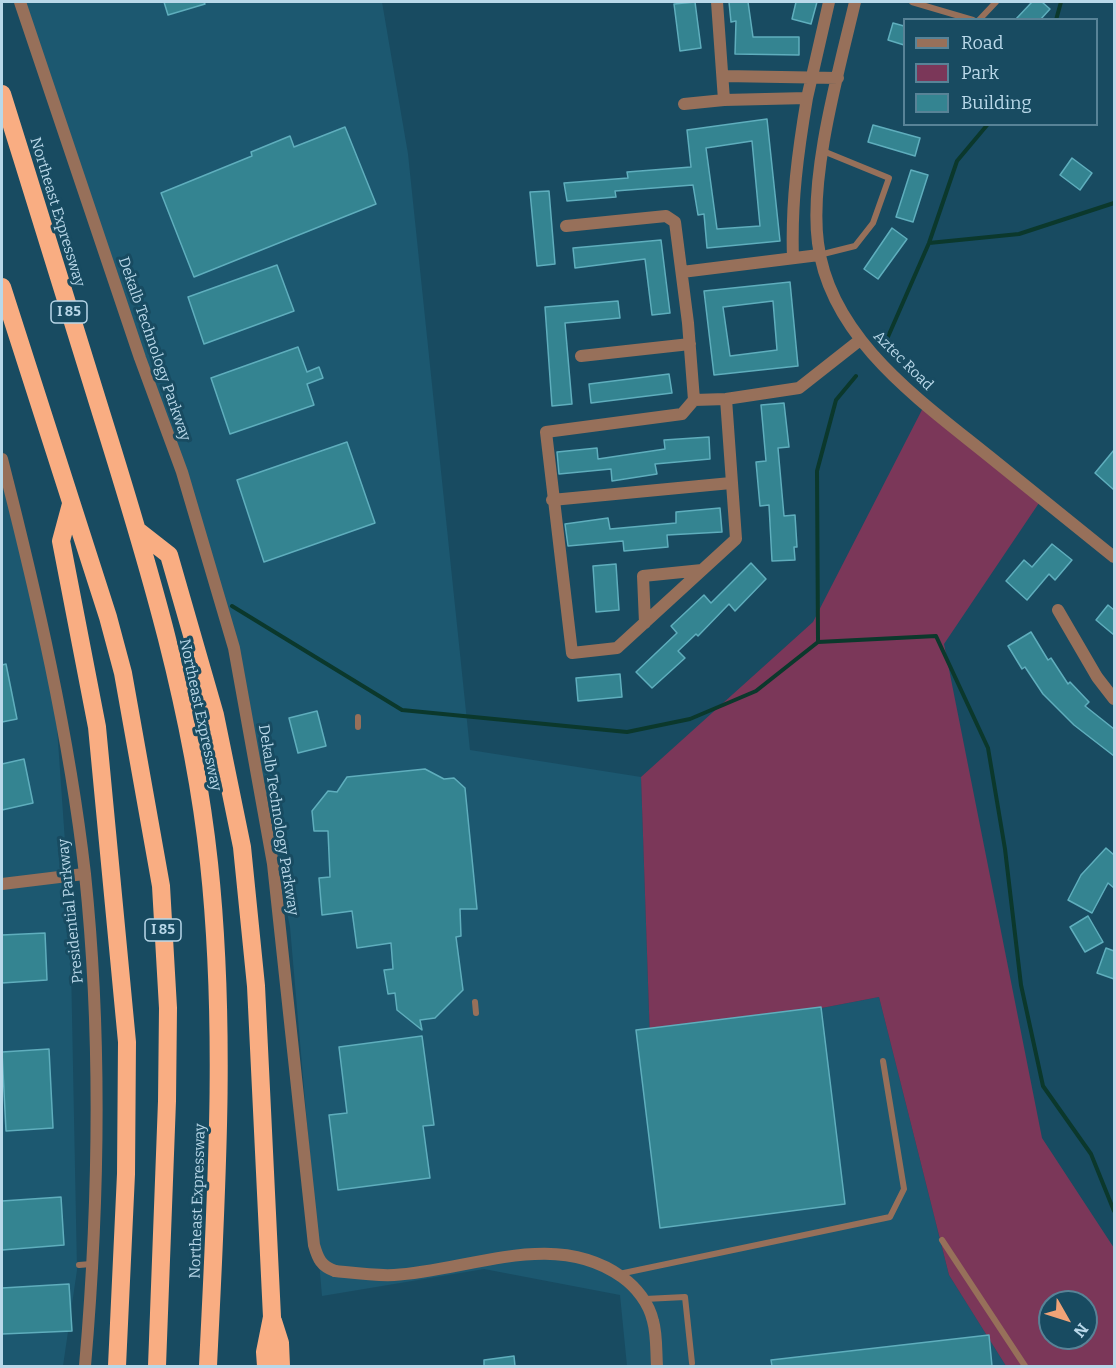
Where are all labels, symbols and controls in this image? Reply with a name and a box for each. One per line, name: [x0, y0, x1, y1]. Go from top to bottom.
legend: [903, 18, 1098, 126]
text: Road: [961, 32, 1003, 54]
text: Park: [961, 62, 999, 84]
text: Building: [961, 92, 1032, 114]
street label: Northeast Expressway: [26, 135, 88, 289]
street label: Dekalb Technology Parkway: [114, 255, 194, 443]
road number: I 85: [51, 301, 87, 323]
street label: Aztec Road: [869, 327, 937, 395]
street label: Northeast Expressway: [175, 637, 225, 793]
street label: Dekalb Technology Parkway: [254, 723, 302, 917]
street label: Presidential Parkway: [54, 838, 88, 984]
road number: I 85: [145, 919, 181, 941]
street label: Northeast Expressway: [186, 1123, 210, 1279]
north arrow: [1038, 1290, 1098, 1350]
text: N: [1070, 1320, 1092, 1341]

